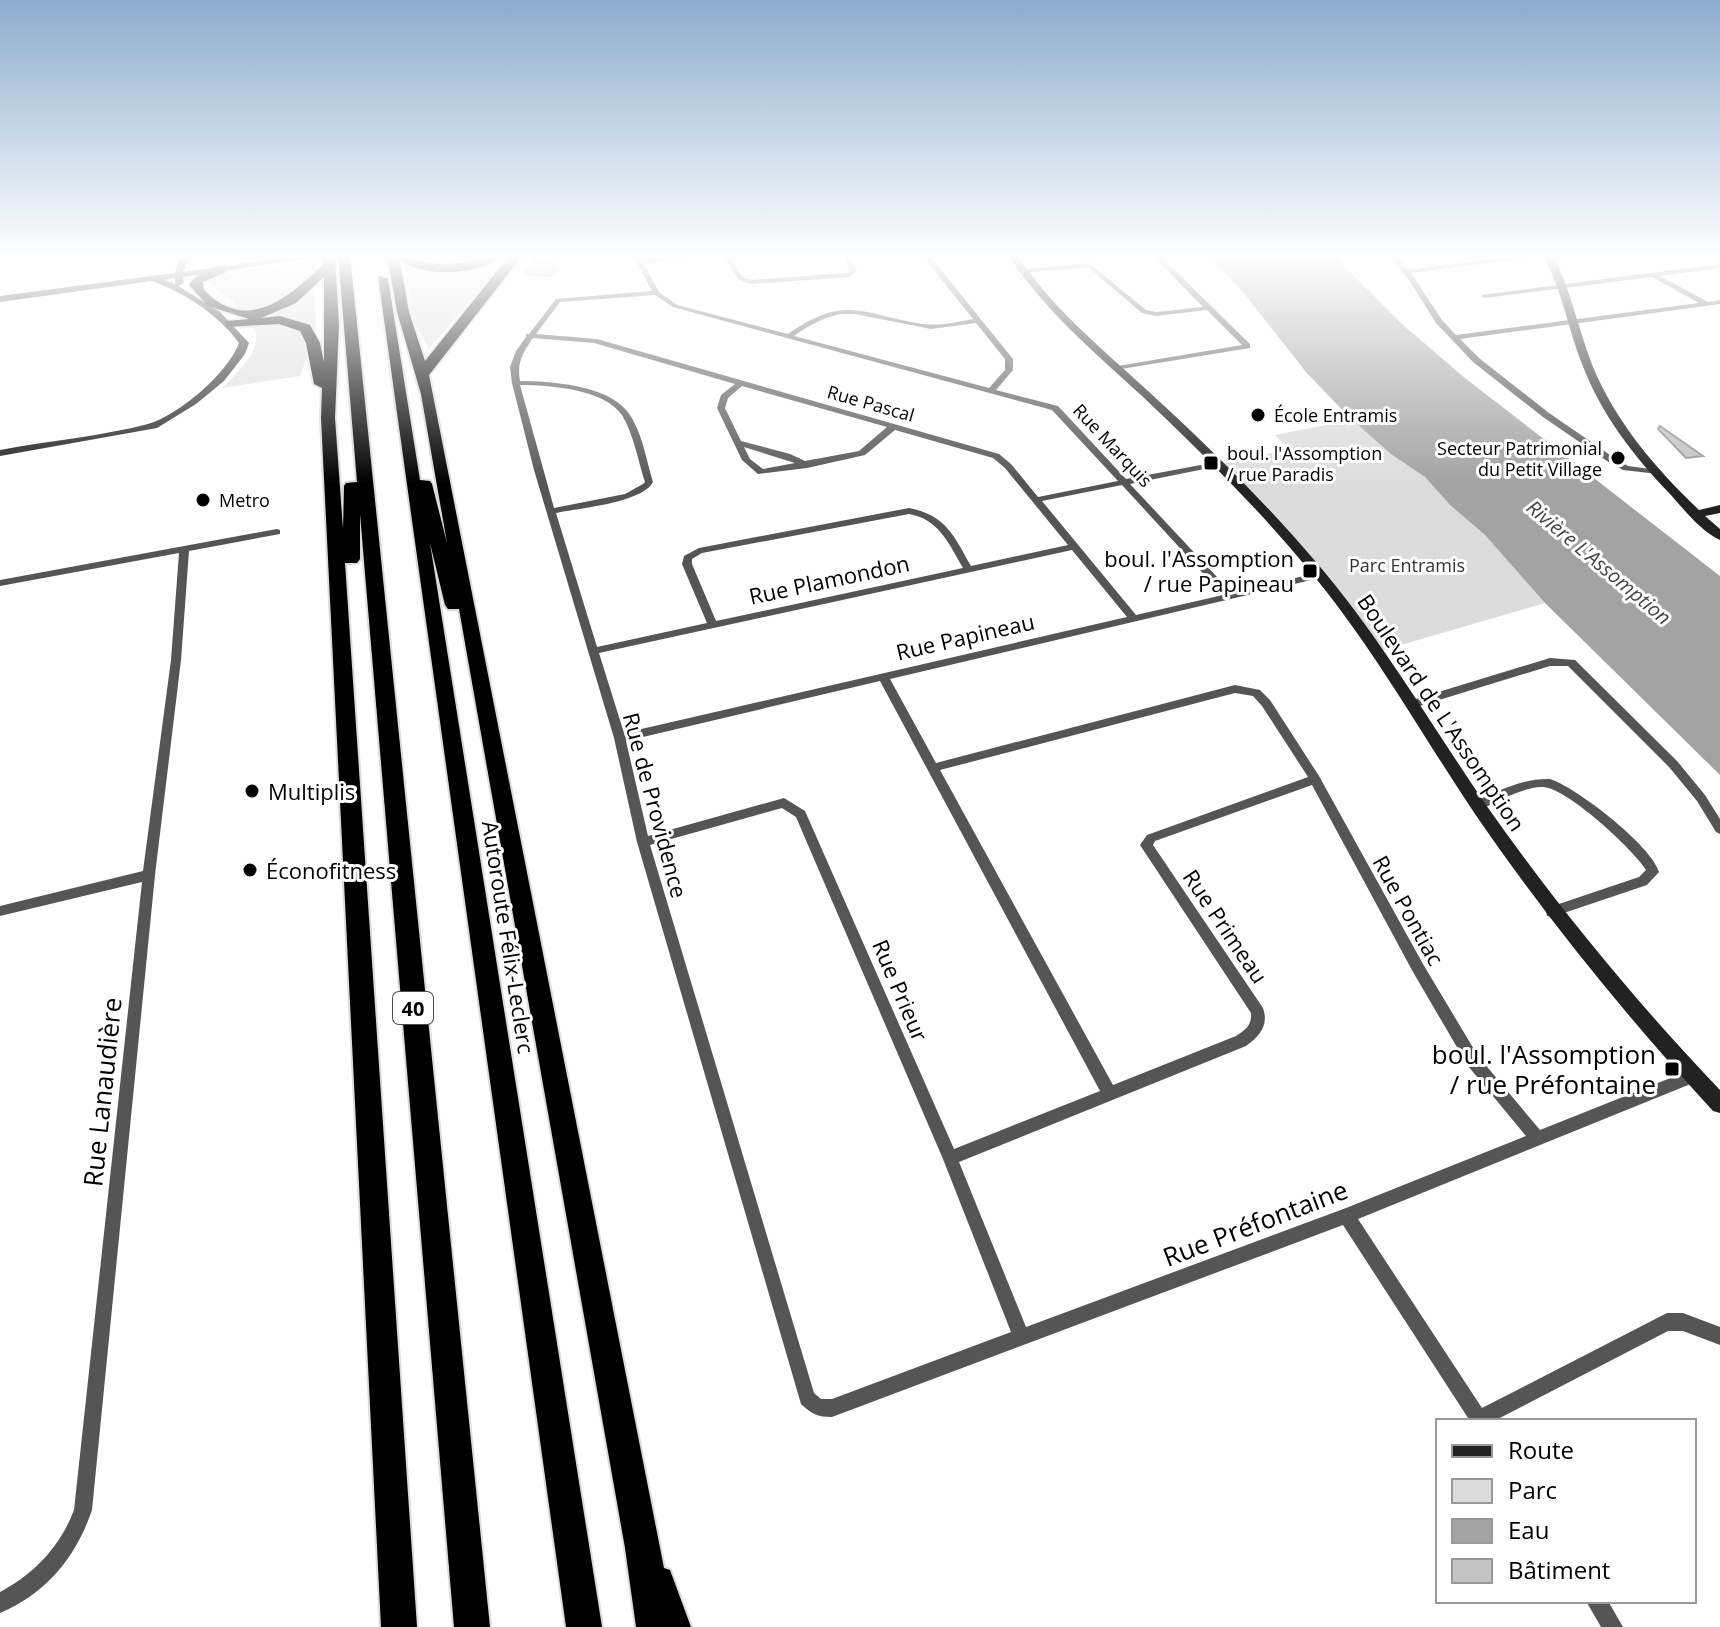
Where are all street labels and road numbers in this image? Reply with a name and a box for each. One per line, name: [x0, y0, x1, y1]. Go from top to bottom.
street label: Rue Pascal: [825, 379, 917, 427]
street label: Rue Marquis: [1068, 398, 1158, 492]
street label: Rue Plamondon: [746, 547, 912, 611]
street label: Boulevard de L'Assomption: [1351, 587, 1533, 837]
street label: Rue Papineau: [893, 606, 1037, 666]
street label: Rue de Providence: [617, 709, 695, 901]
street label: Autoroute Félix-Leclerc: [476, 818, 542, 1056]
street label: Rue Pontiac: [1366, 850, 1452, 970]
street label: Rue Primeau: [1177, 863, 1275, 989]
street label: Rue Prieur: [866, 935, 936, 1045]
road number: 40: [393, 992, 433, 1024]
street label: Rue Lanaudière: [74, 996, 130, 1188]
street label: Rue Préfontaine: [1157, 1171, 1353, 1275]

